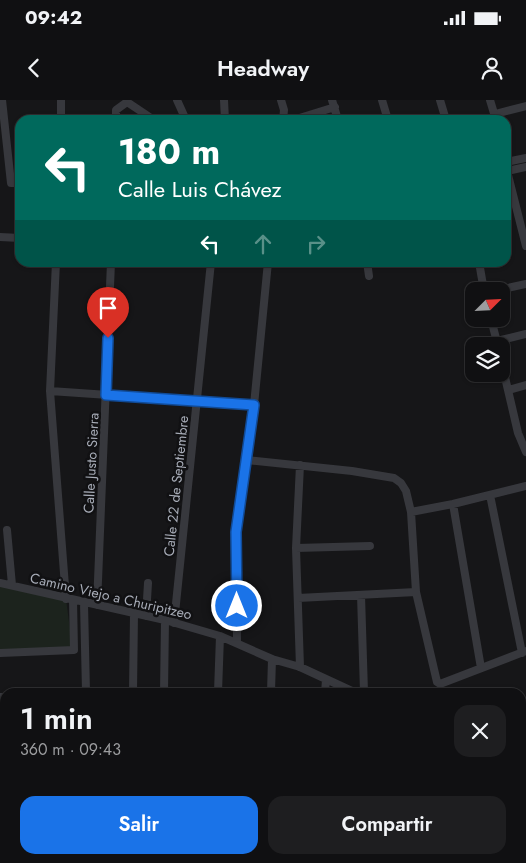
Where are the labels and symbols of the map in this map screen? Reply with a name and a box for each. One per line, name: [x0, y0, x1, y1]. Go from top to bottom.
north arrow: [465, 282, 510, 328]
pin: [87, 287, 129, 338]
street label: Calle Justo Sierra: [78, 412, 104, 514]
street label: Calle 22 de Septiembre: [159, 415, 193, 557]
street label: Camino Viejo a Churipitzeo: [28, 568, 194, 624]
position arrow: [210, 579, 262, 631]

